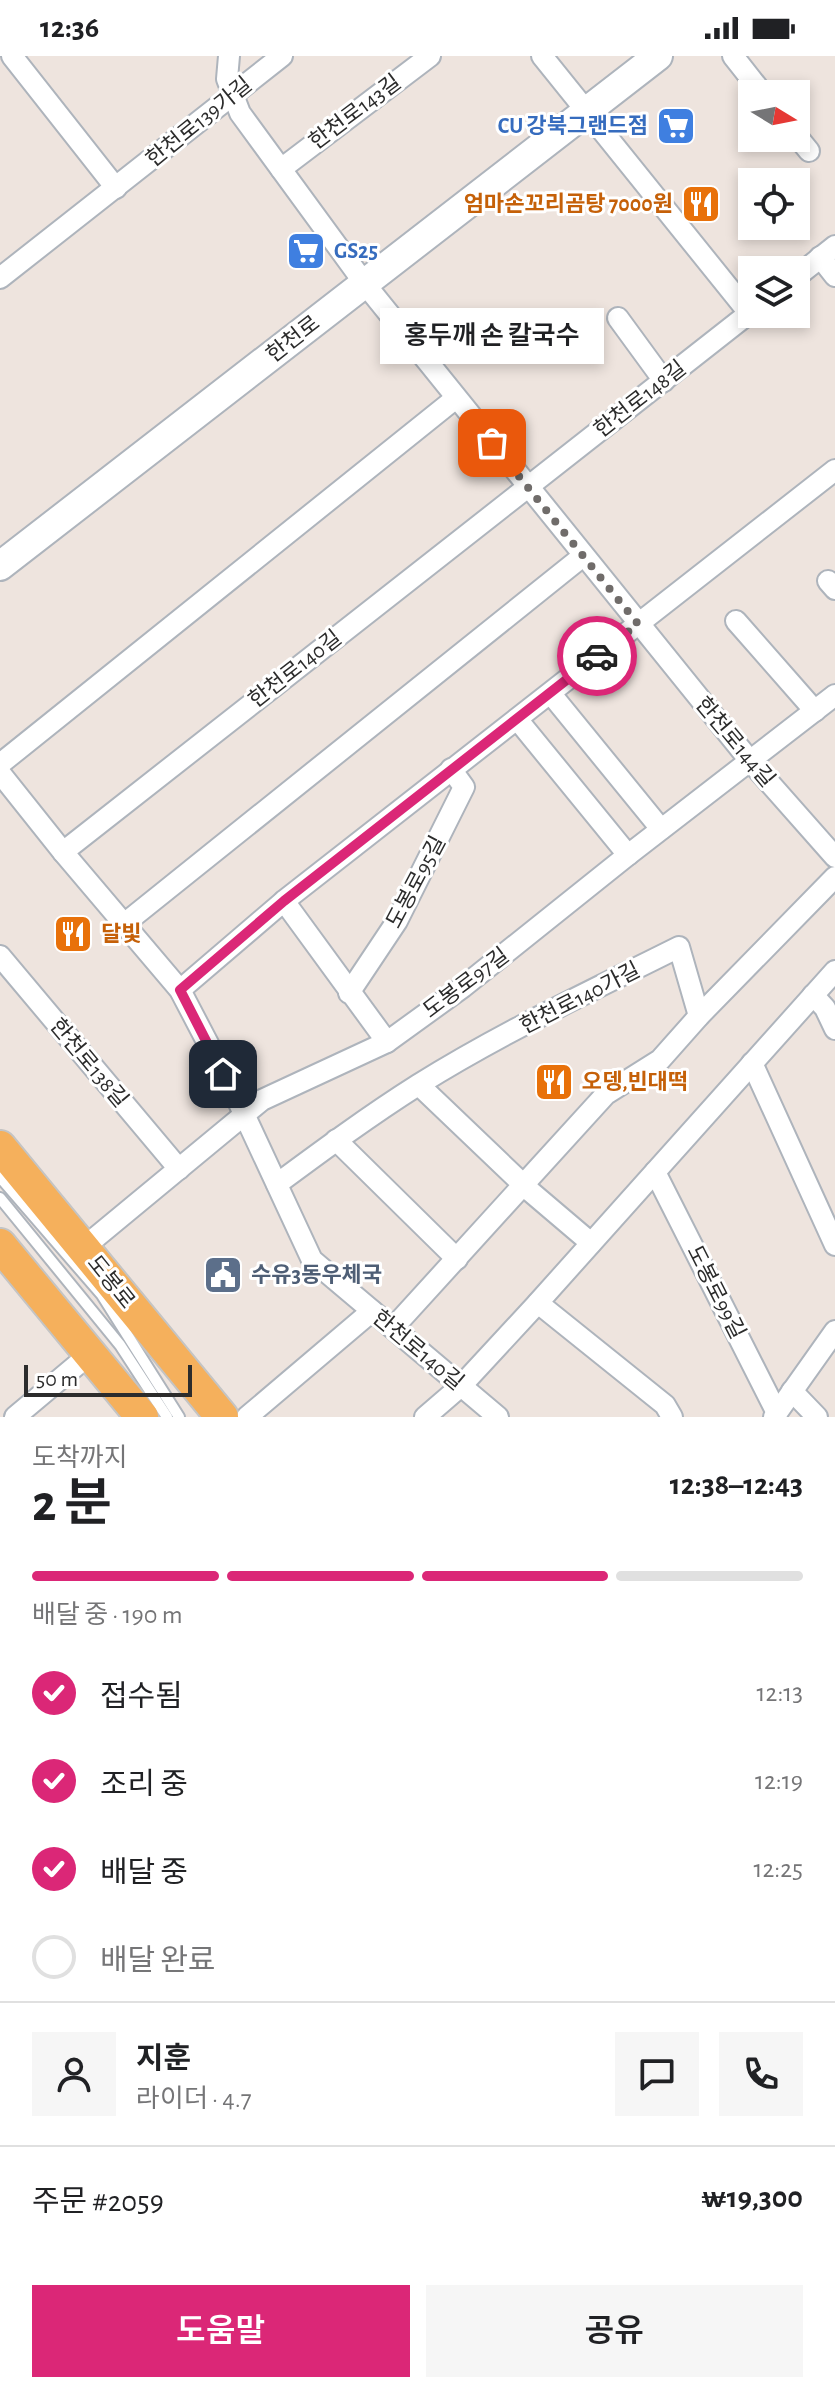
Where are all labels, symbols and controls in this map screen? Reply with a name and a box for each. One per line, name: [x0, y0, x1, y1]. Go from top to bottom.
text: 12:36: [40, 13, 99, 43]
street label: 한천로143길: [305, 70, 405, 153]
street label: 한천로139가길: [142, 72, 256, 171]
north arrow: [738, 80, 810, 152]
map controls: [738, 80, 810, 328]
supermarket icon: CU 강북그랜드점: [655, 105, 697, 147]
place label: CU 강북그랜드점: [498, 114, 648, 137]
button: locate: [738, 168, 810, 240]
restaurant icon: 엄마손꼬리곰탕 7000원: [680, 183, 722, 225]
place label: 엄마손꼬리곰탕 7000원: [464, 192, 673, 215]
supermarket icon: GS25: [285, 230, 327, 272]
place label: GS25: [334, 240, 378, 262]
button: layers: [738, 256, 810, 328]
callout: 홍두깨 손 칼국수: [380, 307, 604, 363]
street label: 한천로: [262, 311, 324, 366]
text: 홍두깨 손 칼국수: [404, 323, 580, 349]
street label: 한천로148길: [589, 356, 690, 441]
pin: [458, 409, 526, 477]
icon: bag: [470, 421, 514, 465]
courier: [557, 616, 637, 696]
street label: 한천로140길: [244, 625, 345, 712]
icon: car: [575, 634, 619, 678]
street label: 한천로144길: [691, 692, 779, 791]
street label: 도봉로95길: [382, 832, 449, 932]
restaurant icon: 달빛: [52, 913, 94, 955]
place label: 달빛: [101, 922, 141, 945]
street label: 도봉로97길: [419, 943, 513, 1022]
street label: 한천로140가길: [516, 958, 643, 1038]
street label: 한천로138길: [46, 1014, 133, 1111]
pin: [189, 1040, 257, 1108]
icon: home: [201, 1052, 245, 1096]
restaurant icon: 오뎅,빈대떡: [533, 1061, 575, 1103]
place label: 오뎅,빈대떡: [582, 1070, 688, 1093]
street label: 도봉로99길: [683, 1241, 750, 1342]
street label: 도봉로: [83, 1251, 139, 1313]
public building icon: 수유3동우체국: [202, 1254, 244, 1296]
place label: 수유3동우체국: [251, 1263, 382, 1286]
street label: 한천로140길: [369, 1305, 468, 1394]
scale bar: [24, 1361, 192, 1397]
text: 50 m: [36, 1368, 78, 1390]
text: 도착까지: [32, 1445, 128, 1471]
text: 12:38–12:43: [670, 1470, 803, 1500]
text: 2 분: [32, 1478, 112, 1530]
text: 배달 중 · 190 m: [32, 1602, 183, 1628]
icon: check: [32, 1671, 76, 1715]
text: 12:13: [757, 1680, 803, 1706]
text: 접수됨: [100, 1682, 183, 1712]
icon: check: [32, 1759, 76, 1803]
text: 12:19: [755, 1768, 803, 1794]
text: 조리 중: [100, 1770, 188, 1800]
icon: check: [32, 1847, 76, 1891]
text: 12:25: [754, 1856, 803, 1882]
text: 배달 중: [100, 1858, 188, 1888]
text: 배달 완료: [100, 1946, 215, 1976]
button: person: [32, 2032, 116, 2116]
button: chat: [615, 2032, 699, 2116]
button: phone: [719, 2032, 803, 2116]
text: 지훈: [136, 2044, 191, 2074]
text: 라이더 · 4.7: [136, 2086, 252, 2112]
text: ₩19,300: [701, 2183, 803, 2213]
text: 주문 #2059: [32, 2187, 164, 2217]
button: 도움말: [32, 2285, 410, 2377]
button: 공유: [426, 2285, 803, 2377]

